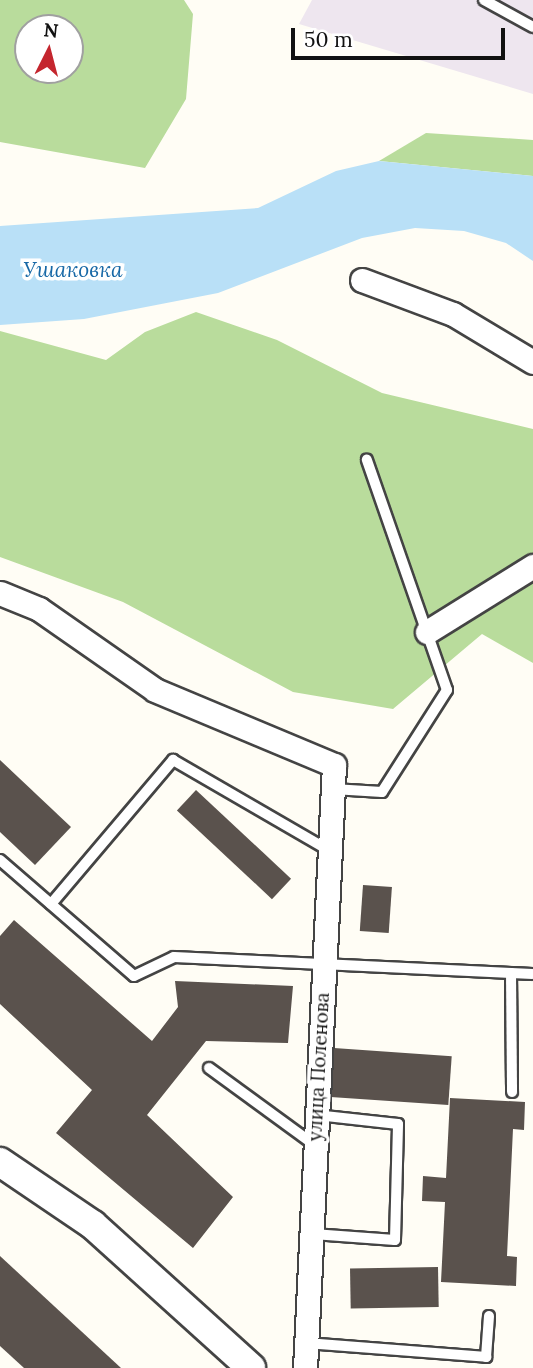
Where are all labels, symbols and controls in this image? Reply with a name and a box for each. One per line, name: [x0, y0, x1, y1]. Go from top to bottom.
north arrow: [14, 14, 84, 84]
scale bar: [295, 14, 508, 58]
text: N: [42, 17, 60, 43]
text: 50 m: [304, 26, 353, 53]
water label: Ушаковка: [23, 257, 123, 283]
street label: улица Поленова: [304, 992, 334, 1142]

